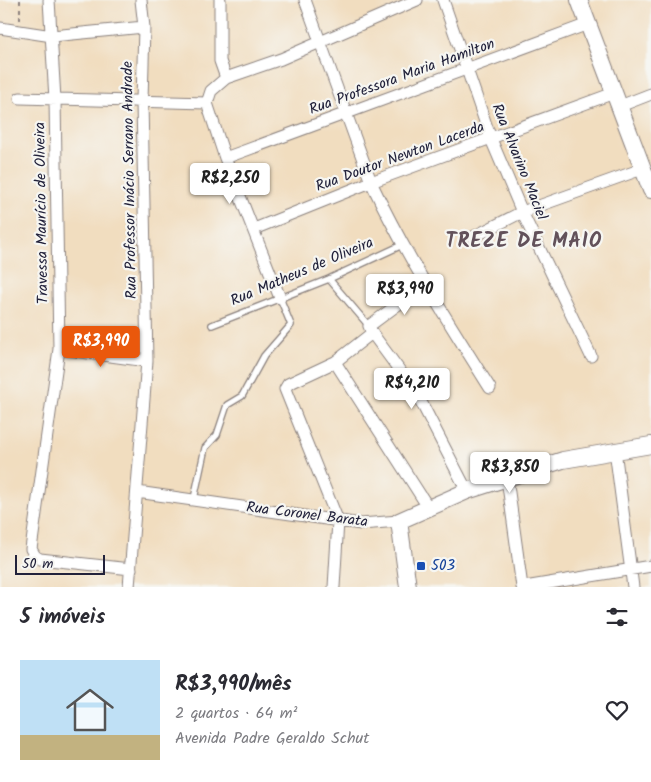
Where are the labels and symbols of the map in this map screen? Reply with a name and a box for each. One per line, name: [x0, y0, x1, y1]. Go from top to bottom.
street label: Rua Professora Maria Hamilton: [306, 32, 498, 122]
street label: Rua Professor Inácio Serrano Andrade: [116, 61, 144, 299]
street label: Rua Alvarino Maciel: [485, 100, 553, 224]
street label: Rua Doutor Newton Lacerda: [312, 115, 488, 199]
street label: Travessa Maurício de Oliveira: [28, 122, 56, 304]
pin: R$2,250: [184, 162, 276, 205]
district label: TREZE DE MAIO: [446, 226, 602, 258]
street label: Rua Matheus de Oliveira: [227, 231, 377, 313]
pin: R$3,990: [359, 274, 451, 316]
pin: R$3,990: [55, 326, 147, 368]
pin: R$4,210: [366, 368, 458, 410]
pin: R$3,850: [464, 452, 556, 494]
street label: Rua Coronel Barata: [245, 496, 369, 534]
scale bar: [15, 552, 105, 575]
place label: 503: [431, 554, 456, 578]
marker: 503: [415, 560, 427, 572]

